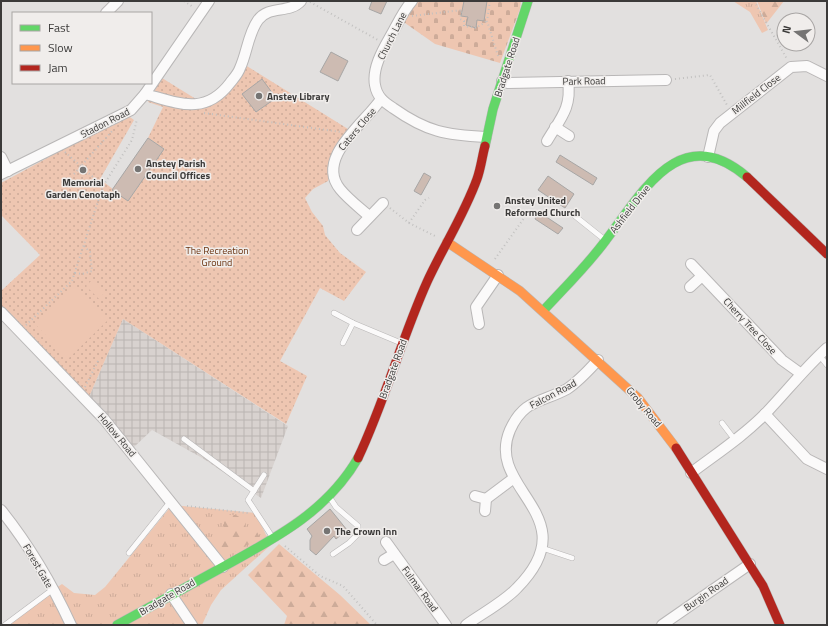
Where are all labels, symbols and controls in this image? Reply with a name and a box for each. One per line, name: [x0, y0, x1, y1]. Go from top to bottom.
street label: Church Lane: [374, 10, 410, 62]
legend: [12, 12, 152, 84]
north arrow: [776, 12, 816, 52]
text: Fast: [48, 18, 71, 37]
text: N: [778, 24, 795, 35]
street label: Bradgate Road: [490, 35, 524, 99]
text: Slow: [48, 38, 73, 57]
text: Jam: [48, 58, 68, 77]
street label: Millfield Close: [728, 70, 784, 118]
street label: Park Road: [562, 73, 606, 89]
place label: Anstey Library: [267, 89, 329, 104]
marker: Anstey Library: [254, 91, 264, 101]
street label: Stadon Road: [78, 104, 132, 142]
street label: Caters Close: [335, 104, 379, 154]
place label: Anstey Parish Council Offices: [146, 156, 210, 183]
marker: Anstey Parish Council Offices: [133, 164, 143, 174]
marker: Memorial Garden Cenotaph: [78, 165, 88, 175]
place label: Memorial Garden Cenotaph: [46, 175, 120, 202]
street label: Ashfield Drive: [606, 181, 654, 237]
place label: Anstey United Reformed Church: [505, 193, 580, 220]
marker: Anstey United Reformed Church: [492, 201, 502, 211]
park label: The Recreation Ground: [185, 243, 249, 270]
street label: Cherry Tree Close: [720, 294, 780, 358]
street label: Bradgate Road: [375, 337, 411, 401]
street label: Falcon Road: [527, 375, 579, 413]
street label: Groby Road: [623, 384, 665, 430]
street label: Hollow Road: [94, 410, 140, 460]
place label: The Crown Inn: [335, 524, 397, 539]
marker: The Crown Inn: [322, 526, 332, 536]
street label: Forest Gate: [19, 541, 57, 591]
street label: Fulmar Road: [398, 563, 442, 615]
street label: Burgin Road: [681, 573, 731, 615]
street label: Bradgate Road: [136, 575, 198, 619]

